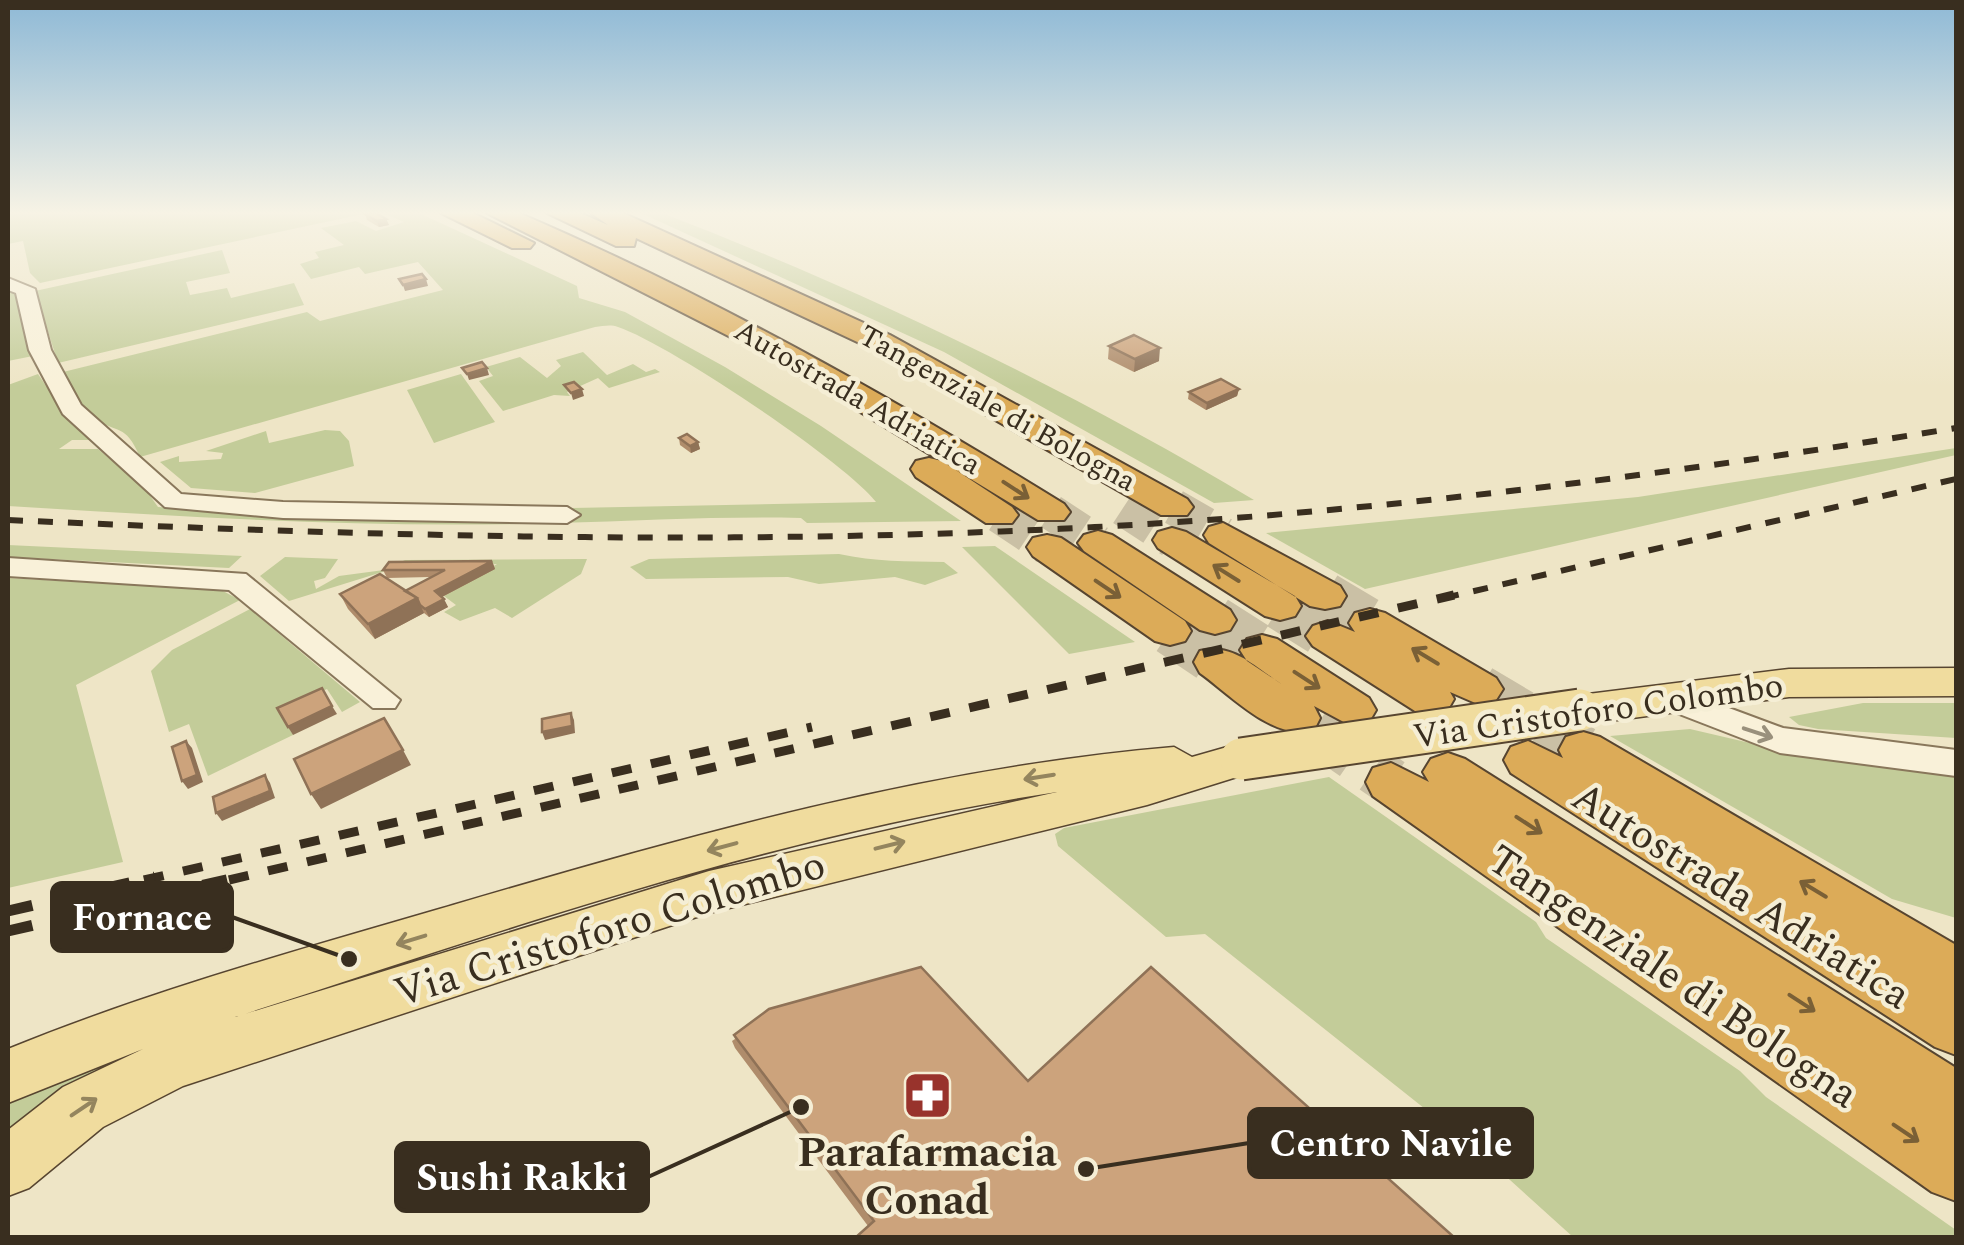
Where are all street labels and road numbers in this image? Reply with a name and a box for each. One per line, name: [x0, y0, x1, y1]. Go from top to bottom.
street label: Autostrada Adriatica: [725, 308, 990, 488]
street label: Tangenziale di Bologna: [850, 313, 1145, 505]
street label: Via Cristoforo Colombo: [1410, 659, 1787, 764]
street label: Autostrada Adriatica: [1559, 766, 1923, 1026]
street label: Tangenziale di Bologna: [1474, 829, 1871, 1125]
street label: Via Cristoforo Colombo: [386, 834, 833, 1025]

